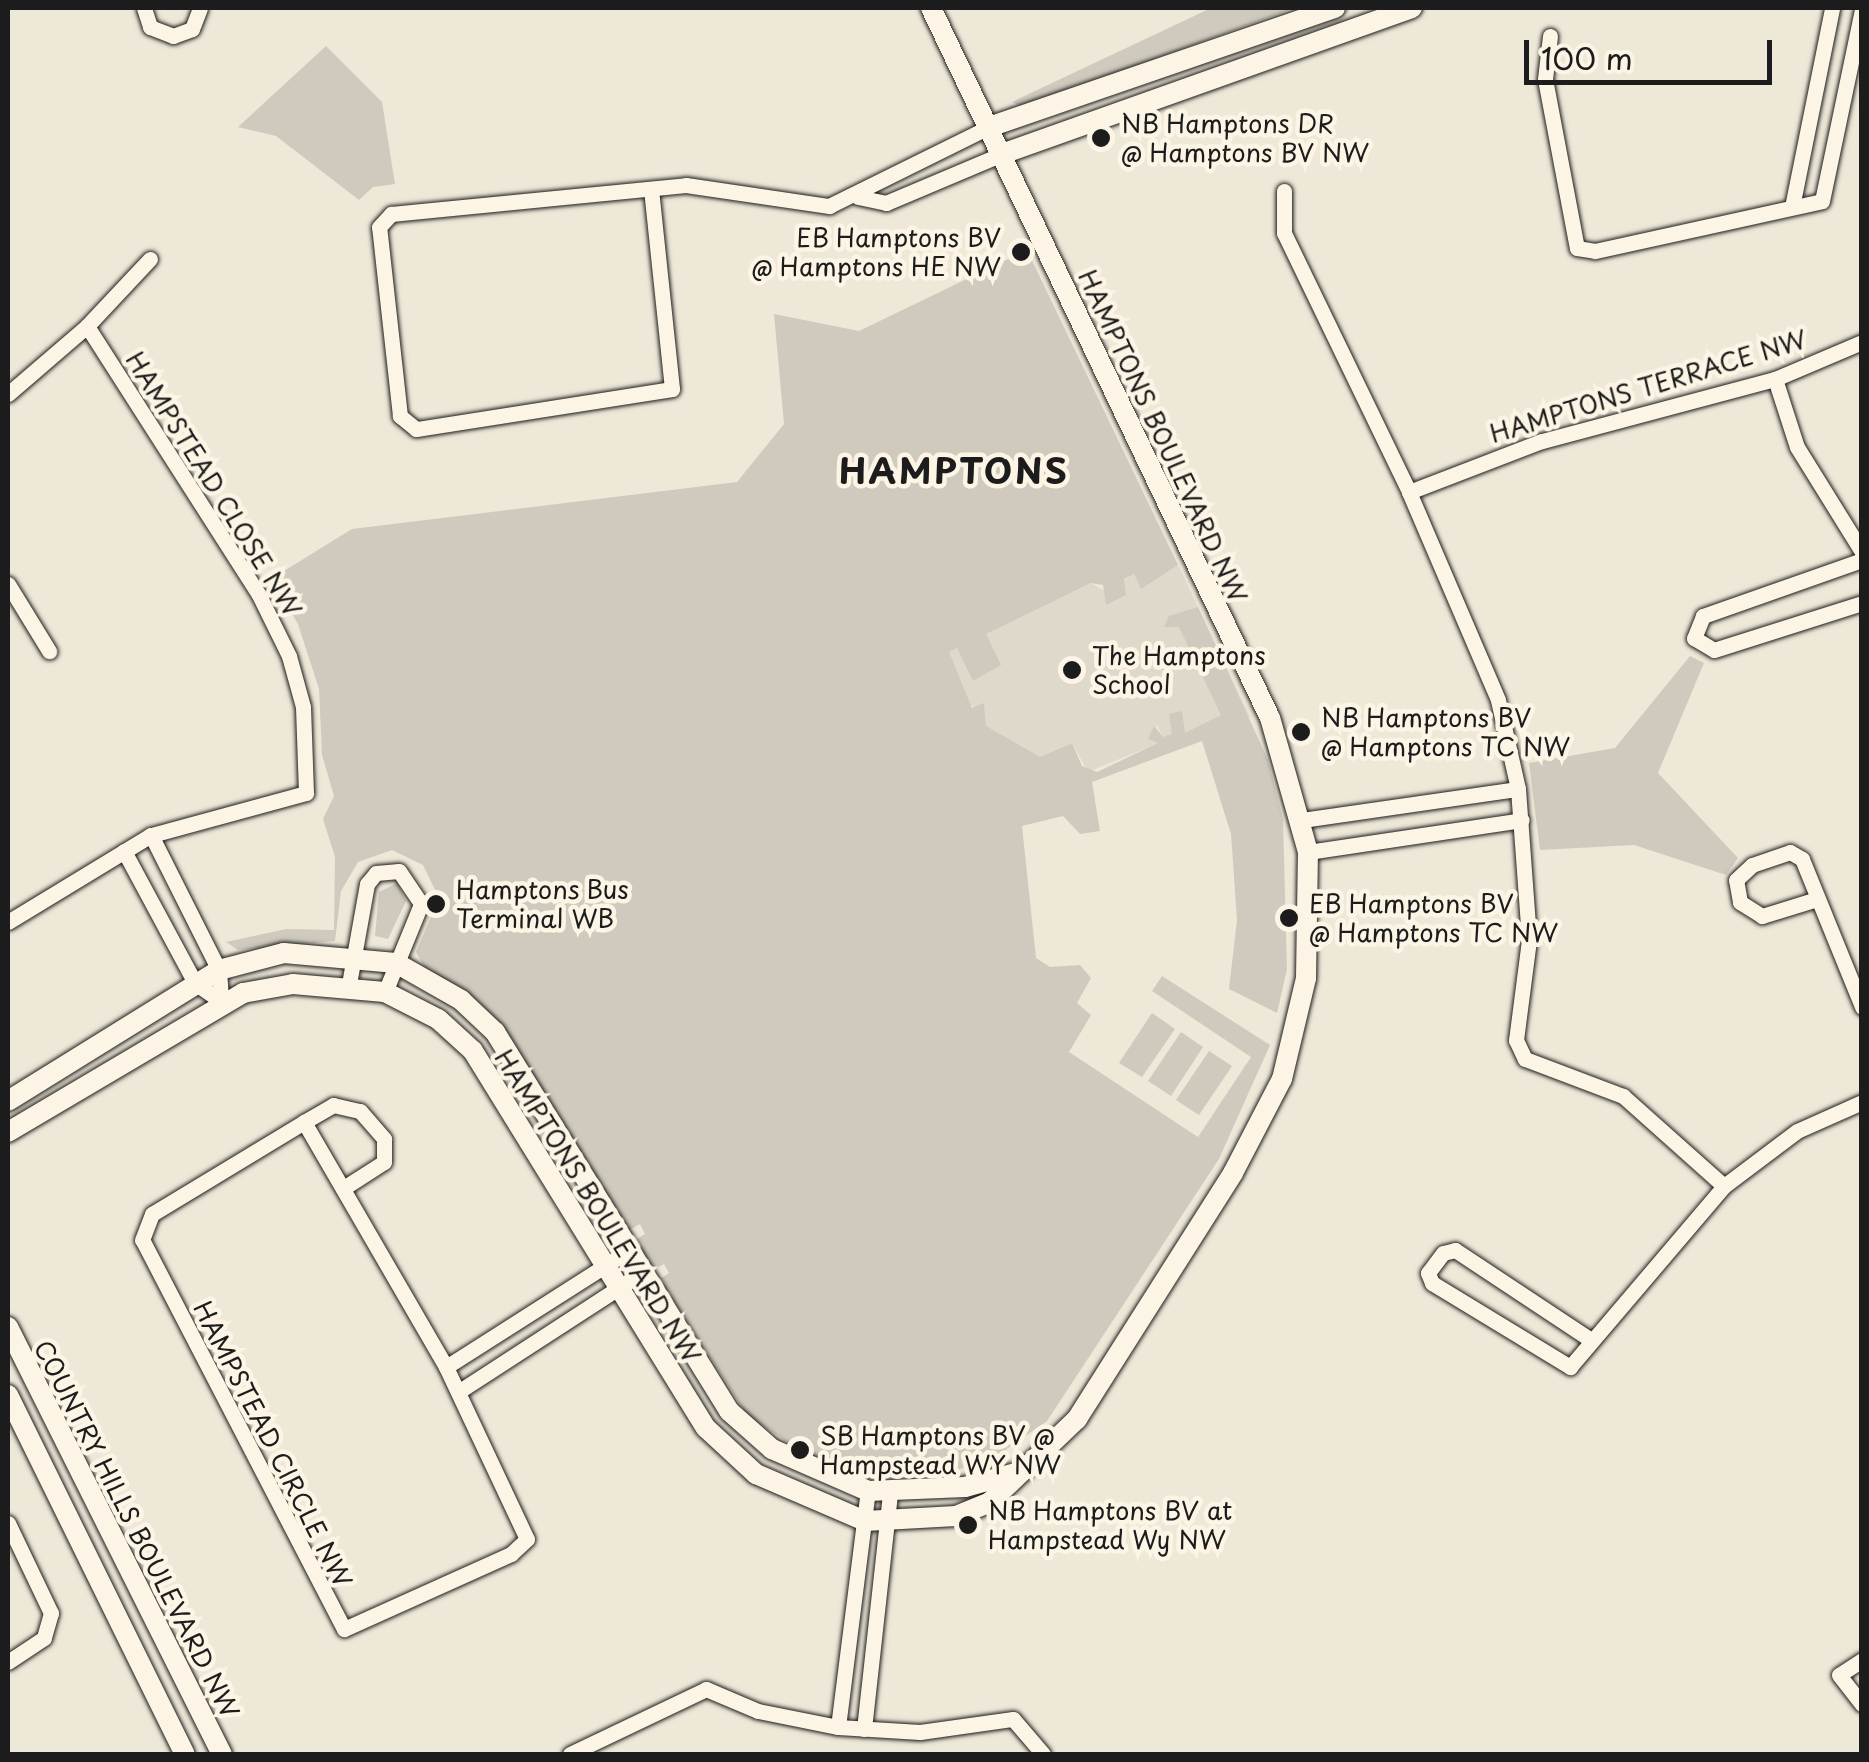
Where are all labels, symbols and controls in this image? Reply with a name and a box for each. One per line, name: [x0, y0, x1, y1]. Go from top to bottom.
scale bar: [1529, 20, 1776, 82]
text: 100 m: [1541, 35, 1633, 80]
place label: NB Hamptons DR @ Hamptons BV NW: [1121, 109, 1368, 168]
marker: NB Hamptons DR @ Hamptons BV NW: [1090, 127, 1112, 149]
place label: EB Hamptons BV @ Hamptons HE NW: [753, 223, 1001, 282]
marker: EB Hamptons BV @ Hamptons HE NW: [1010, 241, 1032, 263]
street label: HAMPTONS BOULEVARD NW: [1072, 264, 1254, 608]
street label: HAMPTONS TERRACE NW: [1486, 323, 1810, 449]
street label: HAMPSTEAD CLOSE NW: [120, 346, 308, 622]
district label: HAMPTONS: [840, 449, 1068, 491]
place label: The Hamptons School: [1092, 641, 1267, 700]
marker: The Hamptons School: [1061, 659, 1083, 681]
place label: NB Hamptons BV @ Hamptons TC NW: [1321, 703, 1569, 762]
marker: NB Hamptons BV @ Hamptons TC NW: [1290, 721, 1312, 743]
place label: Hamptons Bus Terminal WB: [456, 875, 629, 934]
place label: EB Hamptons BV @ Hamptons TC NW: [1309, 889, 1557, 948]
marker: Hamptons Bus Terminal WB: [425, 893, 447, 915]
marker: EB Hamptons BV @ Hamptons TC NW: [1278, 907, 1300, 929]
street label: HAMPTONS BOULEVARD NW: [488, 1043, 708, 1369]
street label: HAMPSTEAD CIRCLE NW: [188, 1296, 358, 1592]
street label: COUNTRY HILLS BOULEVARD NW: [28, 1334, 246, 1724]
place label: SB Hamptons BV @ Hampstead WY NW: [820, 1421, 1059, 1480]
marker: SB Hamptons BV @ Hampstead WY NW: [789, 1439, 811, 1461]
place label: NB Hamptons BV at Hampstead Wy NW: [988, 1496, 1230, 1555]
marker: NB Hamptons BV at Hampstead Wy NW: [957, 1514, 979, 1536]

